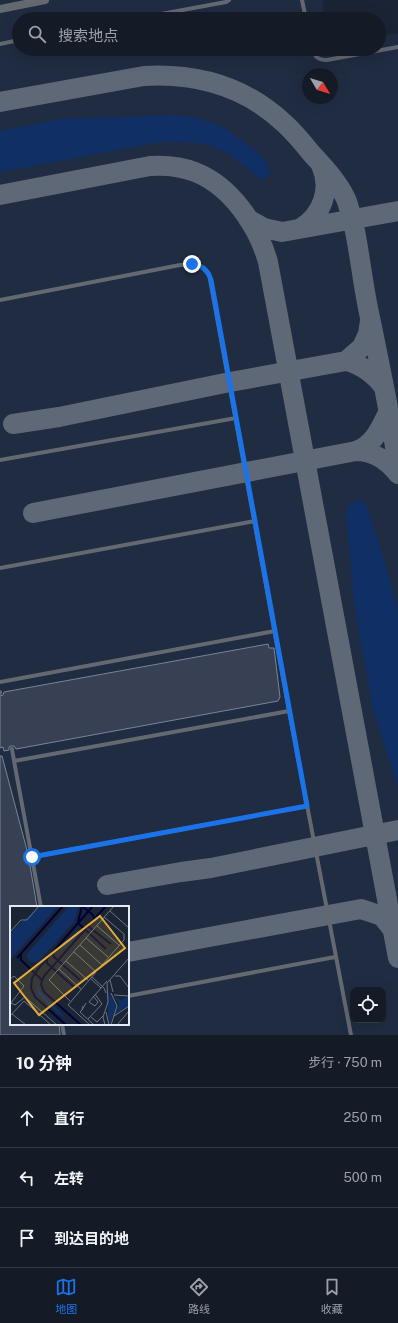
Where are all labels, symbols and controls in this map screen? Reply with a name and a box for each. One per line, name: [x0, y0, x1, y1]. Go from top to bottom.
search box: [12, 12, 386, 56]
icon: search: [26, 23, 48, 45]
text: 搜索地点: [58, 27, 118, 44]
north arrow: [302, 68, 338, 104]
route end: [183, 255, 201, 273]
route start: [23, 848, 41, 866]
inset map: [10, 906, 129, 1025]
map controls: [350, 987, 386, 1023]
button: locate: [350, 987, 386, 1023]
text: 10 分钟: [16, 1053, 72, 1073]
text: 步行 · 750 m: [308, 1055, 382, 1070]
icon: ahead: [16, 1107, 38, 1129]
text: 直行: [54, 1110, 84, 1127]
text: 250 m: [344, 1110, 382, 1125]
icon: left: [16, 1167, 38, 1189]
text: 左转: [54, 1170, 84, 1187]
text: 500 m: [343, 1170, 382, 1185]
icon: arrive: [16, 1227, 38, 1249]
text: 到达目的地: [54, 1230, 129, 1247]
tab: 地图: [55, 1276, 77, 1316]
tab: 路线: [188, 1276, 210, 1316]
tab: 收藏: [321, 1276, 343, 1316]

